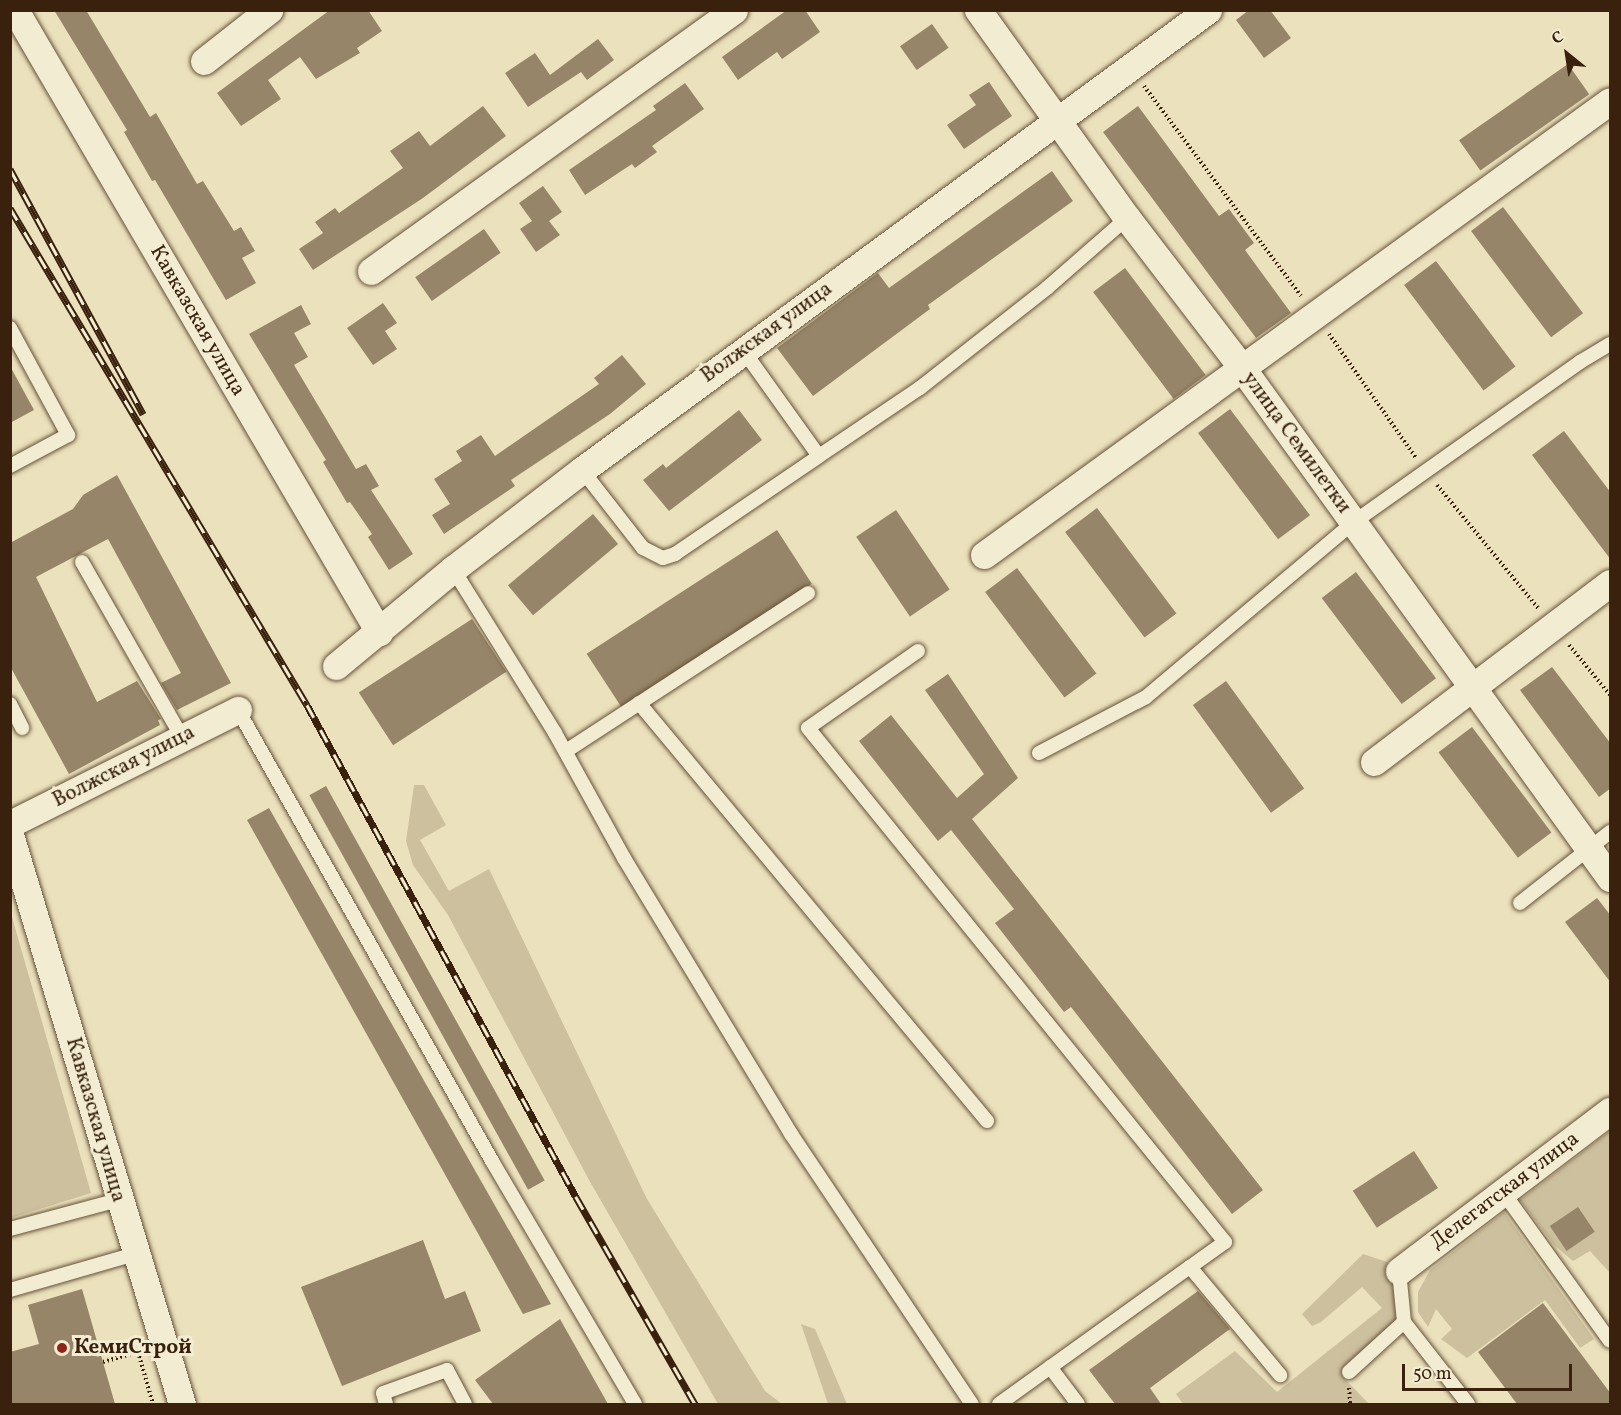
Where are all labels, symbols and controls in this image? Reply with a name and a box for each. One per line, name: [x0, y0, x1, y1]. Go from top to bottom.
north arrow: [1537, 24, 1597, 84]
text: С: [1548, 26, 1568, 51]
street label: Кавказская улица: [143, 241, 251, 401]
street label: Волжская улица: [696, 277, 838, 389]
street label: улица Семилетки: [1236, 367, 1356, 519]
street label: Волжская улица: [48, 720, 200, 814]
street label: Кавказская улица: [59, 1034, 131, 1206]
street label: Делегатская улица: [1425, 1127, 1585, 1255]
place label: КемиСтрой: [74, 1335, 192, 1361]
marker: КемиСтрой: [55, 1341, 69, 1355]
scale bar: [1405, 1352, 1574, 1390]
text: 50 m: [1413, 1362, 1452, 1387]

